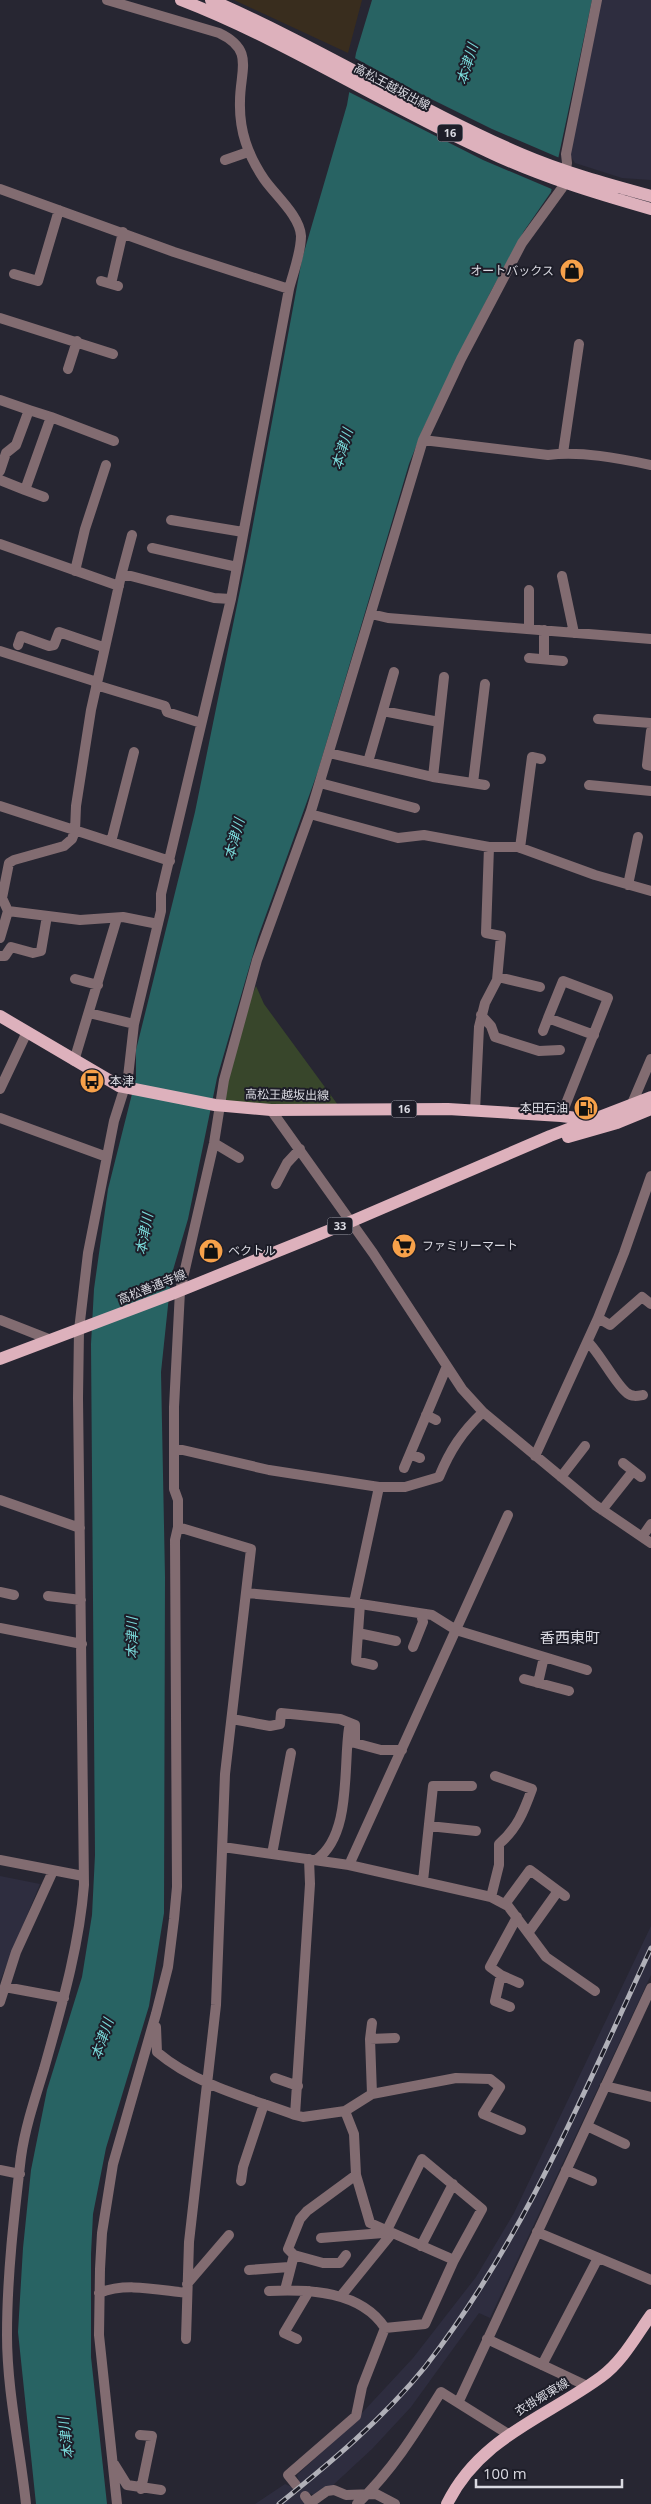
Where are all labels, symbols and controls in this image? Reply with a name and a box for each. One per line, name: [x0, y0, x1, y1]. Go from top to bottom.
water label: 本津川: [451, 39, 482, 87]
street label: 高松王越坂出線: [351, 59, 433, 114]
road number: 16: [438, 125, 462, 142]
shop icon: オートバックス: [559, 258, 585, 284]
place label: オートバックス: [470, 262, 554, 279]
water label: 本津川: [326, 424, 357, 472]
water label: 本津川: [219, 814, 249, 862]
bus stop icon: 本津: [79, 1068, 105, 1094]
place label: 本津: [110, 1072, 134, 1089]
street label: 高松王越坂出線: [245, 1085, 329, 1104]
fuel station icon: 本田石油: [573, 1095, 599, 1121]
place label: 本田石油: [520, 1099, 568, 1116]
road number: 16: [392, 1100, 416, 1118]
water label: 本津川: [131, 1210, 157, 1256]
road number: 33: [328, 1218, 352, 1234]
supermarket icon: ファミリーマート: [391, 1233, 417, 1259]
place label: ファミリーマート: [422, 1237, 518, 1254]
shop icon: ベクトル: [198, 1238, 224, 1264]
place label: ベクトル: [228, 1242, 276, 1259]
street label: 高松善通寺線: [115, 1265, 188, 1308]
water label: 本津川: [122, 1615, 141, 1659]
district label: 香西東町: [540, 1627, 600, 1647]
water label: 本津川: [86, 2014, 118, 2062]
street label: 衣掛郷東線: [512, 2374, 572, 2419]
water label: 本津川: [53, 2414, 77, 2460]
scale bar: [476, 2456, 622, 2488]
text: 100 m: [483, 2463, 527, 2483]

